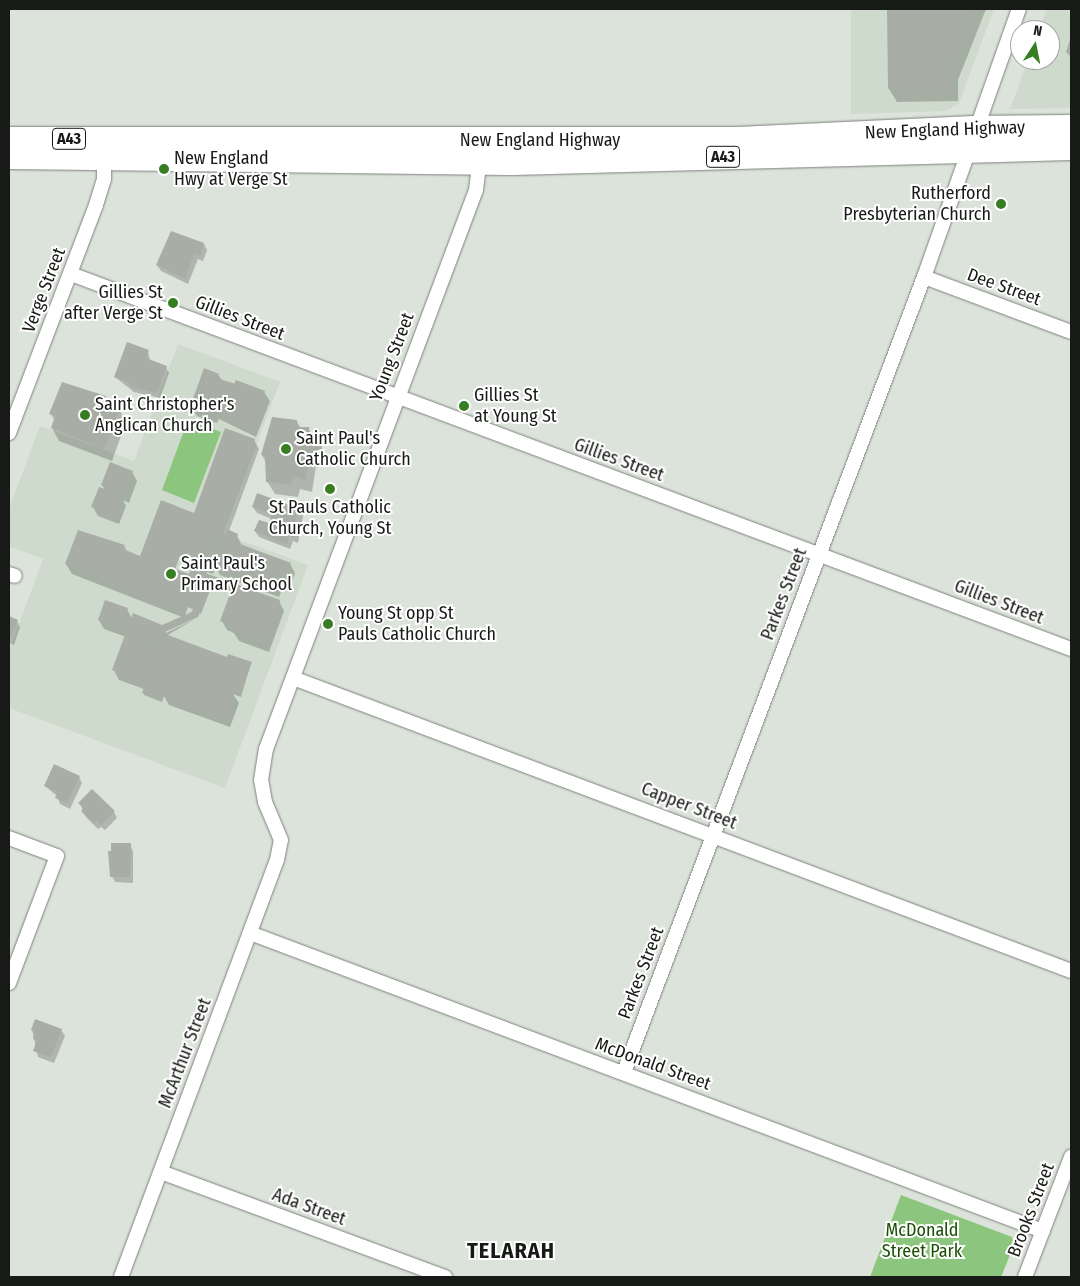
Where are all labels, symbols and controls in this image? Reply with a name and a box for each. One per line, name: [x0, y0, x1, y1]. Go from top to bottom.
north arrow: [1010, 20, 1060, 70]
text: N: [1032, 22, 1043, 40]
street label: New England Highway: [864, 116, 1026, 144]
road number: A43: [52, 126, 86, 152]
street label: New England Highway: [460, 129, 620, 151]
road number: A43: [706, 144, 740, 170]
place label: New England Hwy at Verge St: [174, 148, 288, 190]
marker: New England Hwy at Verge St: [158, 163, 170, 175]
place label: Rutherford Presbyterian Church: [843, 183, 991, 225]
marker: Rutherford Presbyterian Church: [995, 198, 1007, 210]
street label: Verge Street: [18, 244, 70, 336]
street label: Dee Street: [964, 264, 1044, 310]
place label: Gillies St after Verge St: [64, 282, 163, 324]
street label: Gillies Street: [192, 291, 288, 345]
marker: Gillies St after Verge St: [167, 297, 179, 309]
street label: Young Street: [365, 310, 419, 404]
place label: Gillies St at Young St: [474, 385, 557, 428]
place label: Saint Christopher's Anglican Church: [95, 394, 234, 436]
marker: Gillies St at Young St: [458, 400, 470, 412]
marker: Saint Christopher's Anglican Church: [79, 409, 91, 421]
place label: Saint Paul's Catholic Church: [296, 428, 411, 470]
street label: Gillies Street: [571, 434, 667, 486]
marker: Saint Paul's Catholic Church: [280, 443, 292, 455]
marker: St Pauls Catholic Church, Young St: [324, 483, 336, 495]
place label: St Pauls Catholic Church, Young St: [269, 497, 391, 540]
street label: Parkes Street: [757, 545, 811, 643]
place label: Saint Paul's Primary School: [181, 553, 292, 596]
marker: Saint Paul's Primary School: [165, 568, 177, 580]
street label: Gillies Street: [951, 575, 1047, 629]
place label: Young St opp St Pauls Catholic Church: [338, 603, 496, 646]
marker: Young St opp St Pauls Catholic Church: [322, 618, 334, 630]
street label: Capper Street: [638, 778, 740, 834]
street label: Parkes Street: [614, 924, 668, 1022]
street label: McArthur Street: [154, 995, 216, 1111]
street label: McDonald Street: [592, 1033, 714, 1095]
street label: Brooks Street: [1003, 1160, 1059, 1260]
street label: Ada Street: [269, 1184, 349, 1230]
park label: McDonald Street Park: [882, 1220, 962, 1262]
district label: TELARAH: [466, 1238, 556, 1264]

